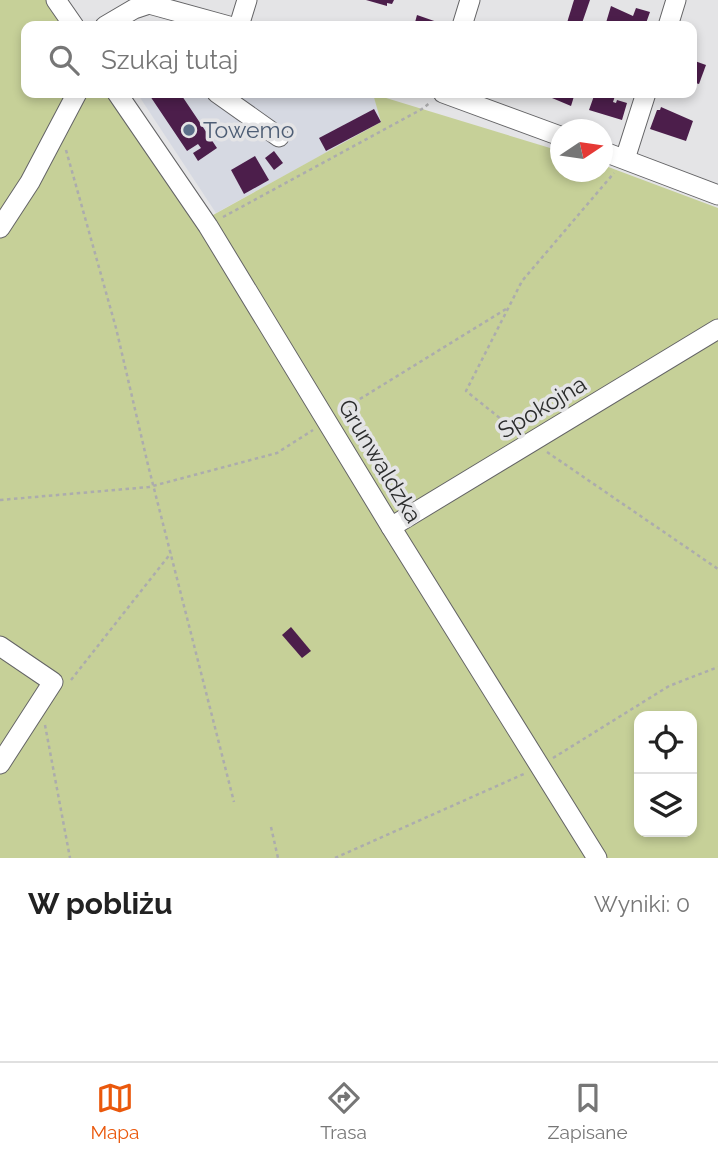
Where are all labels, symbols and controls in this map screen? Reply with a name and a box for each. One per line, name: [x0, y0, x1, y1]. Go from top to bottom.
search box: [21, 21, 697, 98]
icon: search: [45, 41, 83, 79]
text: Szukaj tutaj: [101, 45, 238, 75]
place label: Towemo: [203, 116, 294, 143]
north arrow: [550, 119, 613, 182]
marker: Towemo: [181, 122, 197, 138]
street label: Spokojna: [493, 370, 591, 443]
street label: Grunwaldzka: [333, 394, 428, 527]
map controls: [634, 711, 697, 837]
button: locate: [634, 711, 697, 774]
button: layers: [634, 774, 697, 837]
text: W pobliżu: [28, 886, 172, 921]
text: Wyniki: 0: [594, 890, 690, 917]
tab: Mapa: [90, 1079, 139, 1143]
tab: Trasa: [320, 1079, 367, 1143]
tab: Zapisane: [548, 1079, 628, 1143]

